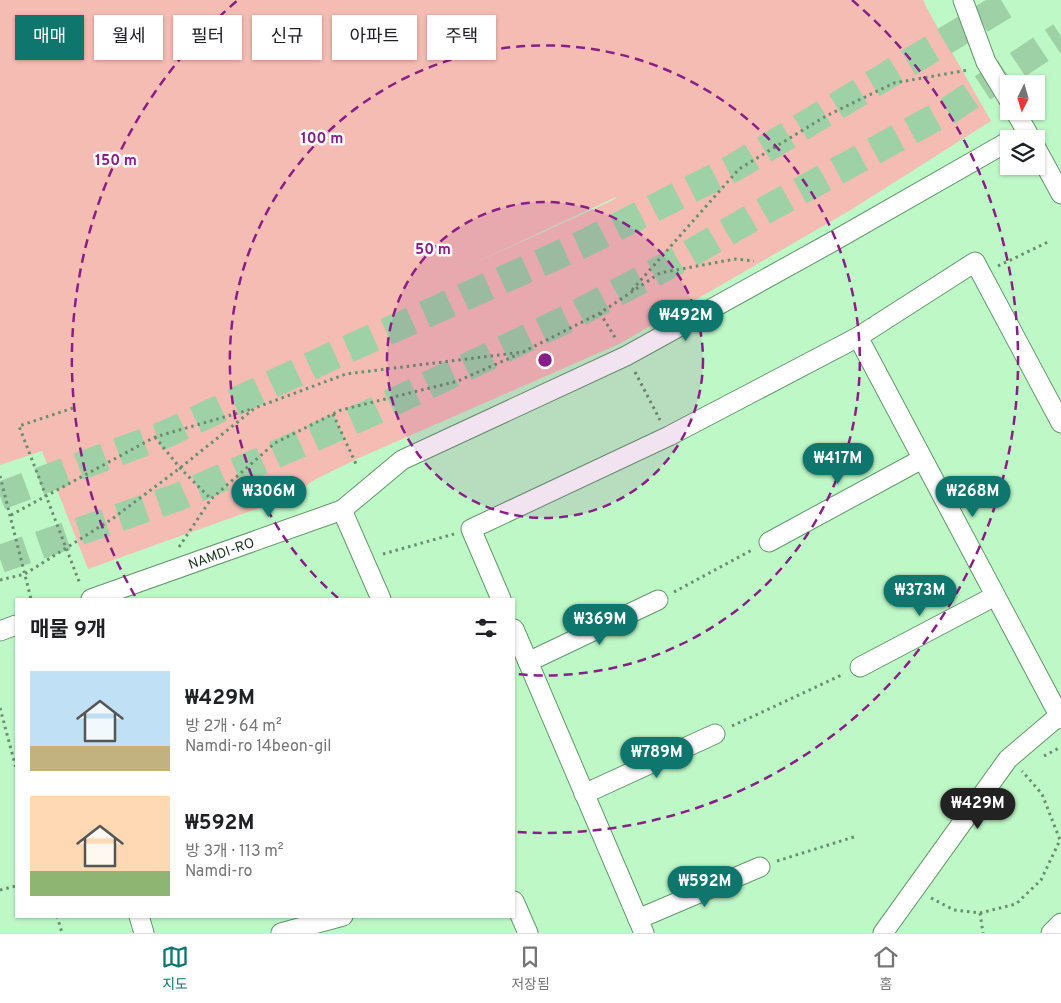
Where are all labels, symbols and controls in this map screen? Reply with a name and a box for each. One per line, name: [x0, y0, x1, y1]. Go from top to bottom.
chip: 매매: [15, 15, 84, 60]
chip: 월세: [94, 15, 163, 60]
chip: 필터: [173, 15, 242, 60]
chip: 신규: [252, 15, 322, 60]
chip: 아파트: [332, 15, 417, 60]
chip: 주택: [427, 15, 496, 60]
north arrow: [1000, 75, 1045, 120]
map controls: [1000, 75, 1045, 175]
text: 100 m: [301, 130, 343, 149]
button: layers: [1000, 130, 1045, 175]
text: 150 m: [95, 152, 137, 171]
text: 50 m: [415, 241, 451, 260]
pin: ₩492M: [651, 300, 721, 342]
text: ₩492M: [659, 306, 713, 326]
centre of rings: [536, 351, 554, 369]
pin: ₩417M: [803, 442, 873, 485]
text: ₩417M: [814, 449, 862, 469]
pin: ₩306M: [234, 476, 304, 518]
pin: ₩268M: [938, 476, 1008, 518]
text: ₩306M: [242, 482, 296, 502]
text: ₩268M: [946, 482, 1000, 502]
street label: NAMDI-RO: [186, 535, 257, 574]
pin: ₩373M: [885, 574, 955, 617]
text: ₩373M: [895, 581, 945, 601]
pin: ₩369M: [565, 604, 635, 646]
text: ₩369M: [574, 610, 626, 630]
icon: filters: [472, 614, 500, 642]
text: 매물 9개: [30, 617, 106, 644]
text: ₩429M: [185, 685, 255, 712]
icon: home: [70, 691, 130, 751]
text: 방 2개 · 64 m²: [185, 717, 282, 737]
pin: ₩789M: [622, 736, 692, 779]
text: Namdi-ro 14beon-gil: [185, 737, 332, 757]
text: ₩789M: [631, 743, 683, 763]
pin: ₩429M: [943, 788, 1013, 830]
text: ₩429M: [951, 794, 1005, 814]
text: ₩592M: [185, 810, 254, 837]
icon: home: [70, 816, 130, 876]
text: 방 3개 · 113 m²: [185, 842, 284, 862]
text: Namdi-ro: [185, 862, 252, 882]
pin: ₩592M: [670, 866, 740, 908]
text: ₩592M: [679, 872, 731, 892]
tab: 지도: [161, 943, 189, 994]
tab: 저장됨: [511, 943, 550, 994]
tab: 홈: [872, 943, 900, 994]

